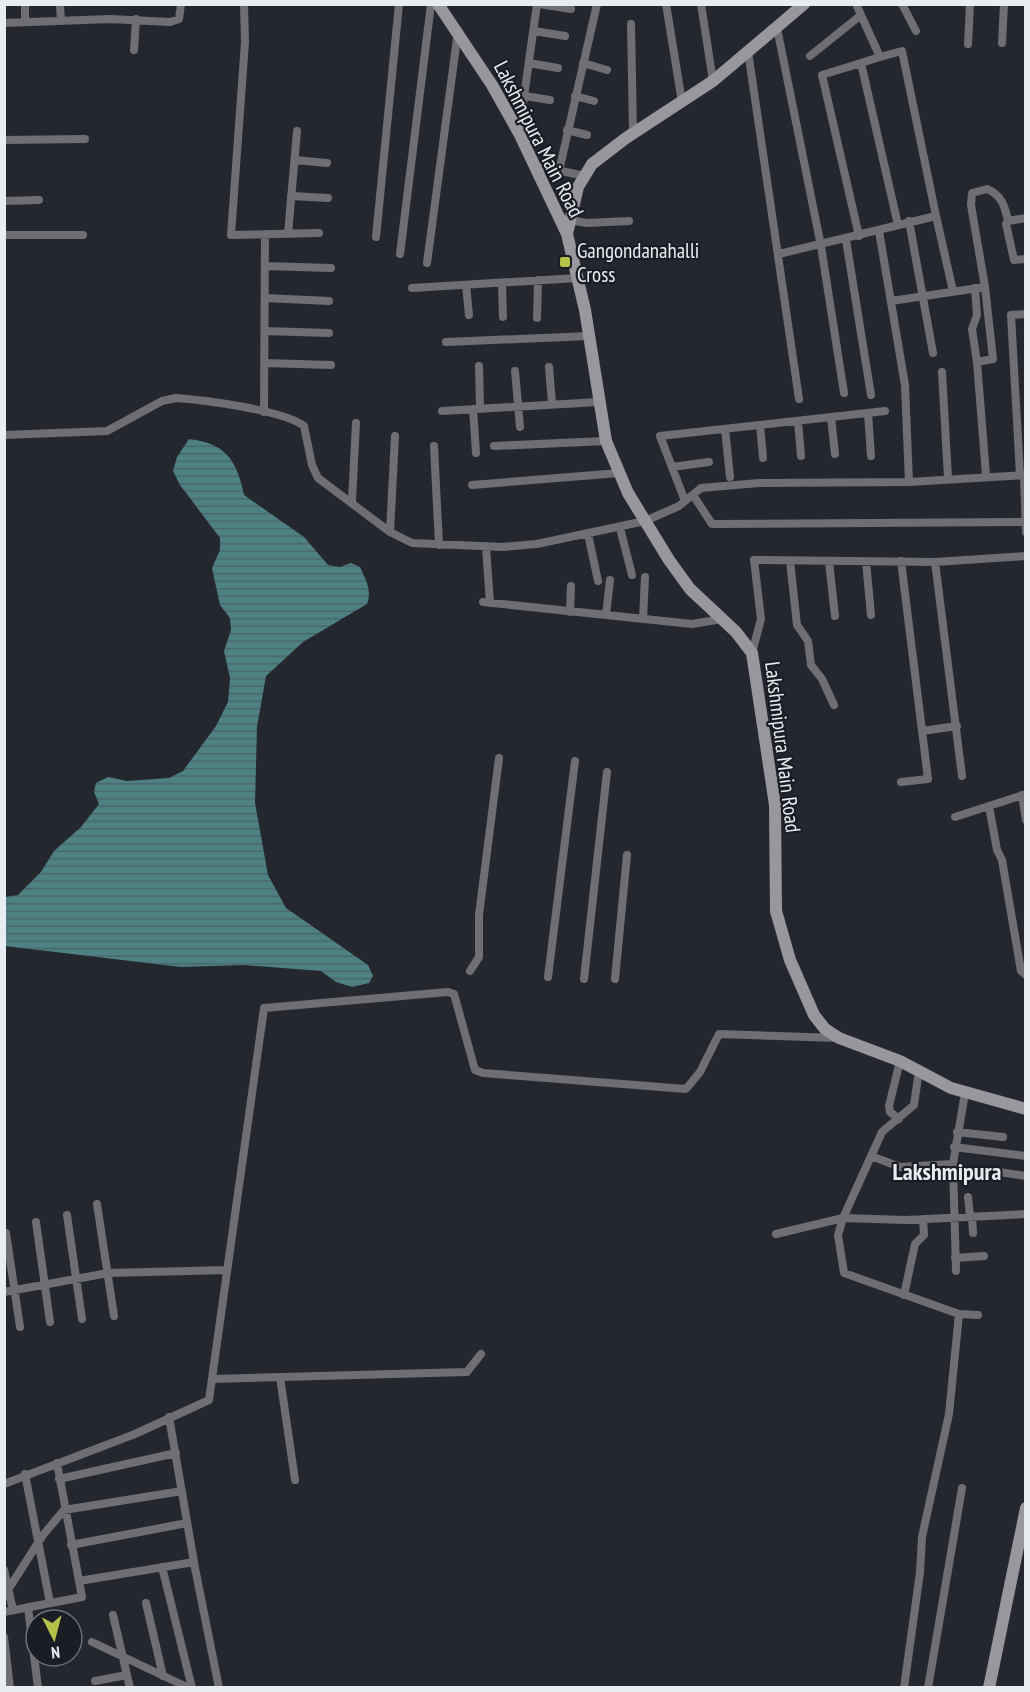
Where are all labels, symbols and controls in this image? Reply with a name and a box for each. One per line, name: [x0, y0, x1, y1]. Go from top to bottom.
street label: Lakshmipura Main Road: [488, 56, 590, 222]
place label: Gangondanahalli Cross: [577, 237, 699, 288]
marker: Gangondanahalli Cross: [558, 255, 572, 269]
street label: Lakshmipura Main Road: [759, 660, 807, 834]
district label: Lakshmipura: [893, 1156, 1002, 1187]
north arrow: [24, 1608, 84, 1668]
text: N: [50, 1643, 61, 1663]

